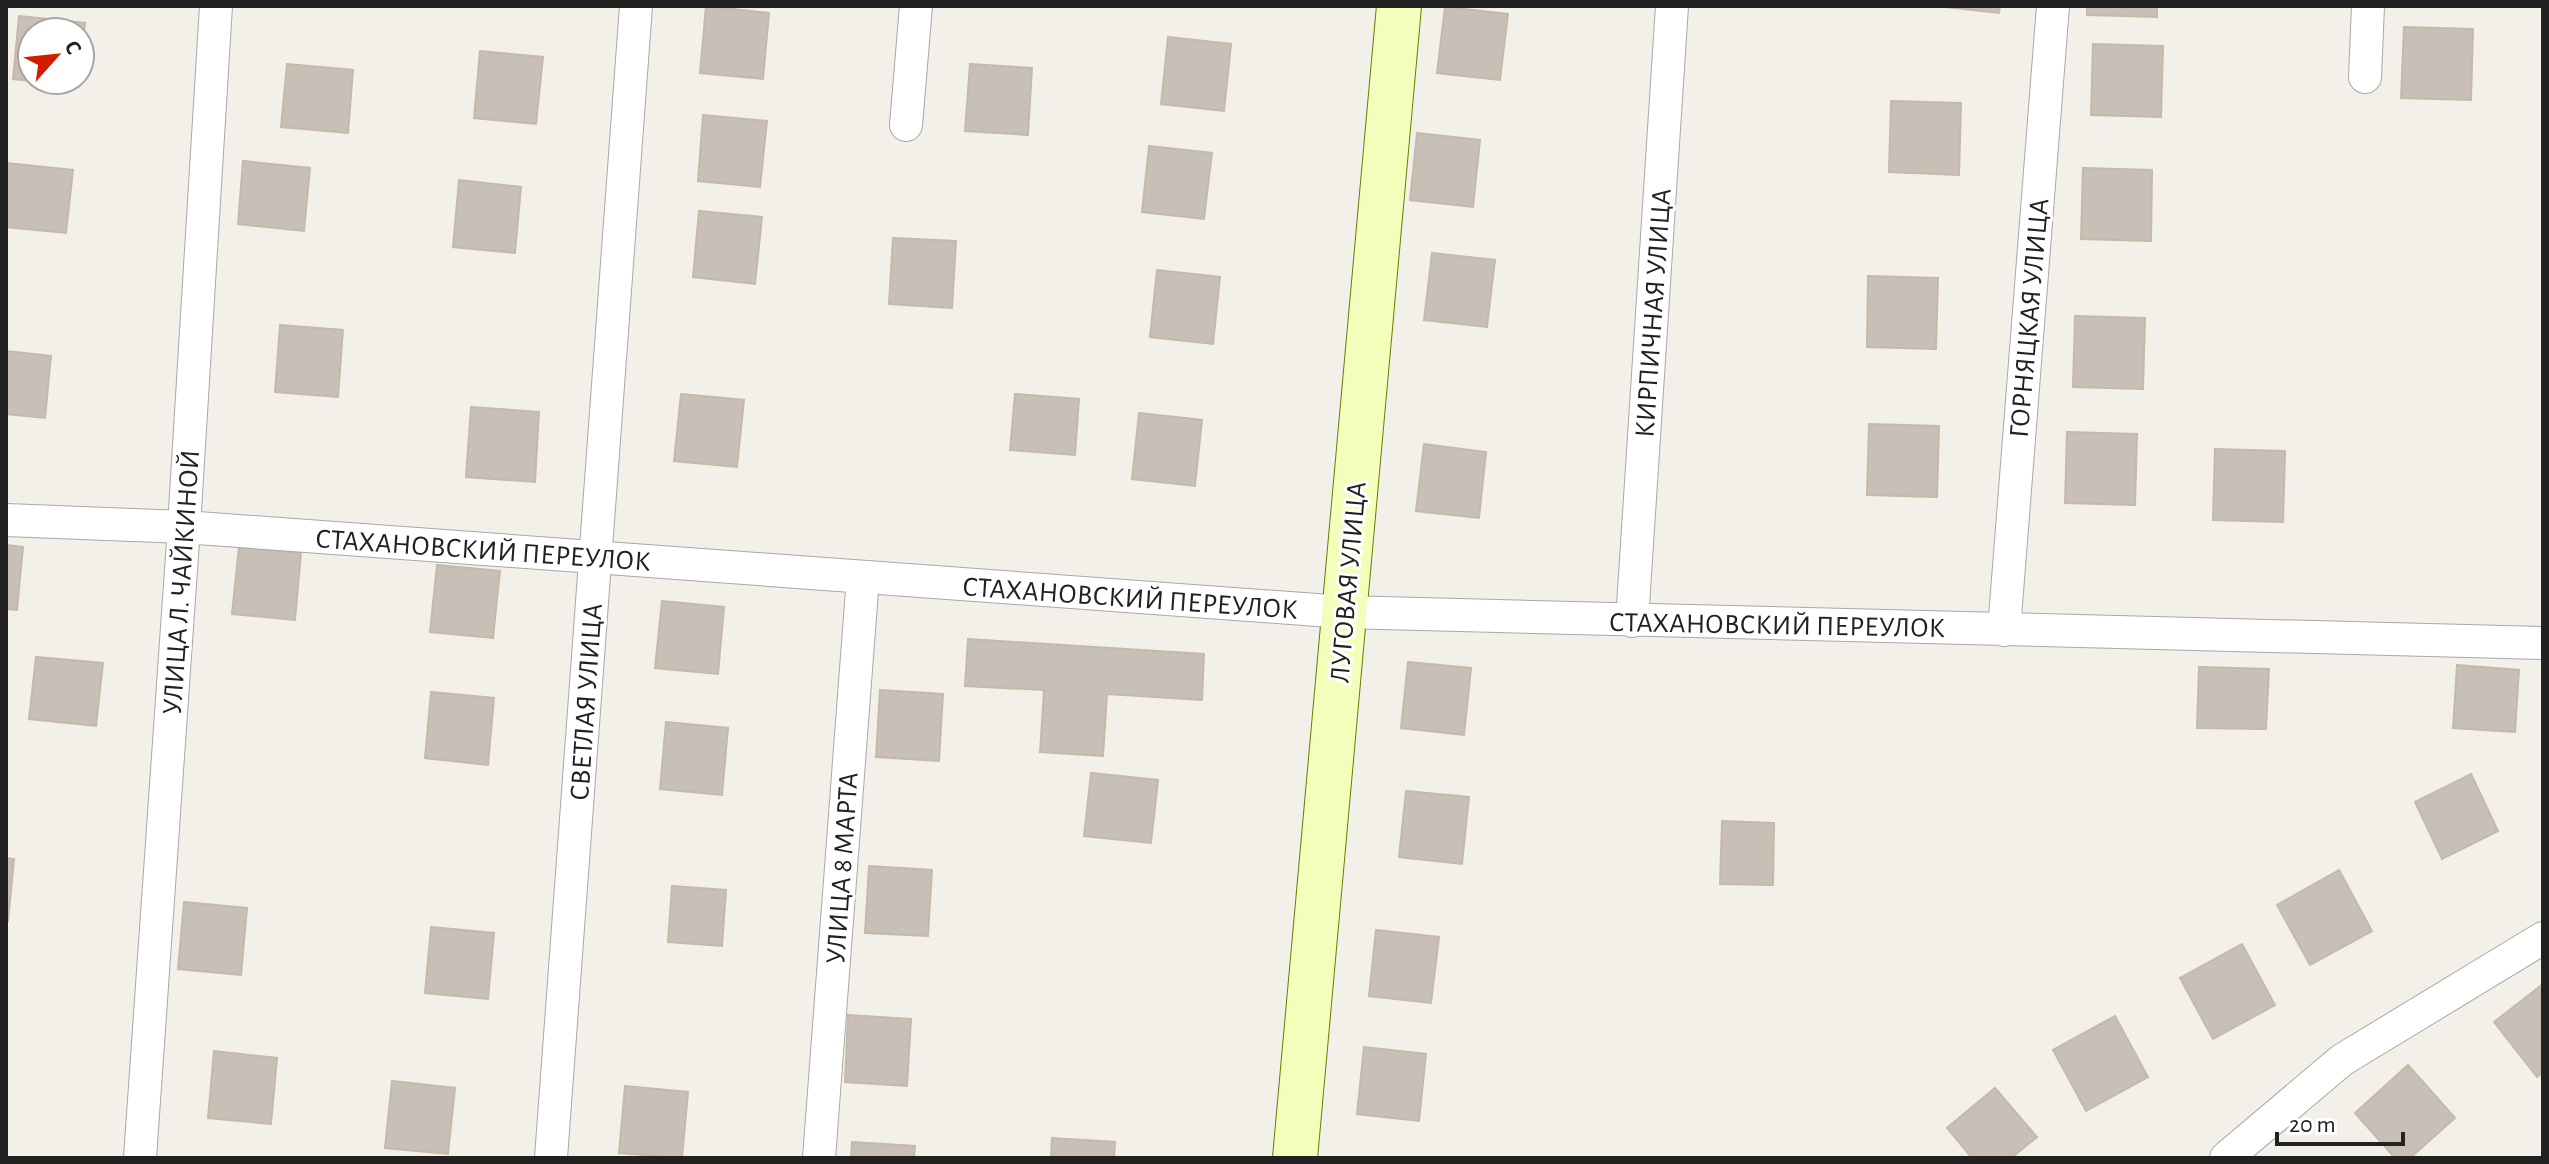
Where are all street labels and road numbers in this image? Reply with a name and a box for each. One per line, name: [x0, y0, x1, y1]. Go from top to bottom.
street label: КИРПИЧНАЯ УЛИЦА: [1631, 188, 1677, 439]
street label: ГОРНЯЦКАЯ УЛИЦА: [2006, 197, 2054, 439]
street label: УЛИЦА Л. ЧАЙКИНОЙ: [158, 449, 205, 716]
street label: ЛУГОВАЯ УЛИЦА: [1326, 480, 1372, 684]
street label: СТАХАНОВСКИЙ ПЕРЕУЛОК: [314, 524, 651, 577]
street label: СТАХАНОВСКИЙ ПЕРЕУЛОК: [961, 572, 1298, 625]
street label: СВЕТЛАЯ УЛИЦА: [566, 603, 608, 802]
street label: СТАХАНОВСКИЙ ПЕРЕУЛОК: [1609, 608, 1945, 643]
street label: УЛИЦА 8 МАРТА: [822, 771, 864, 965]

